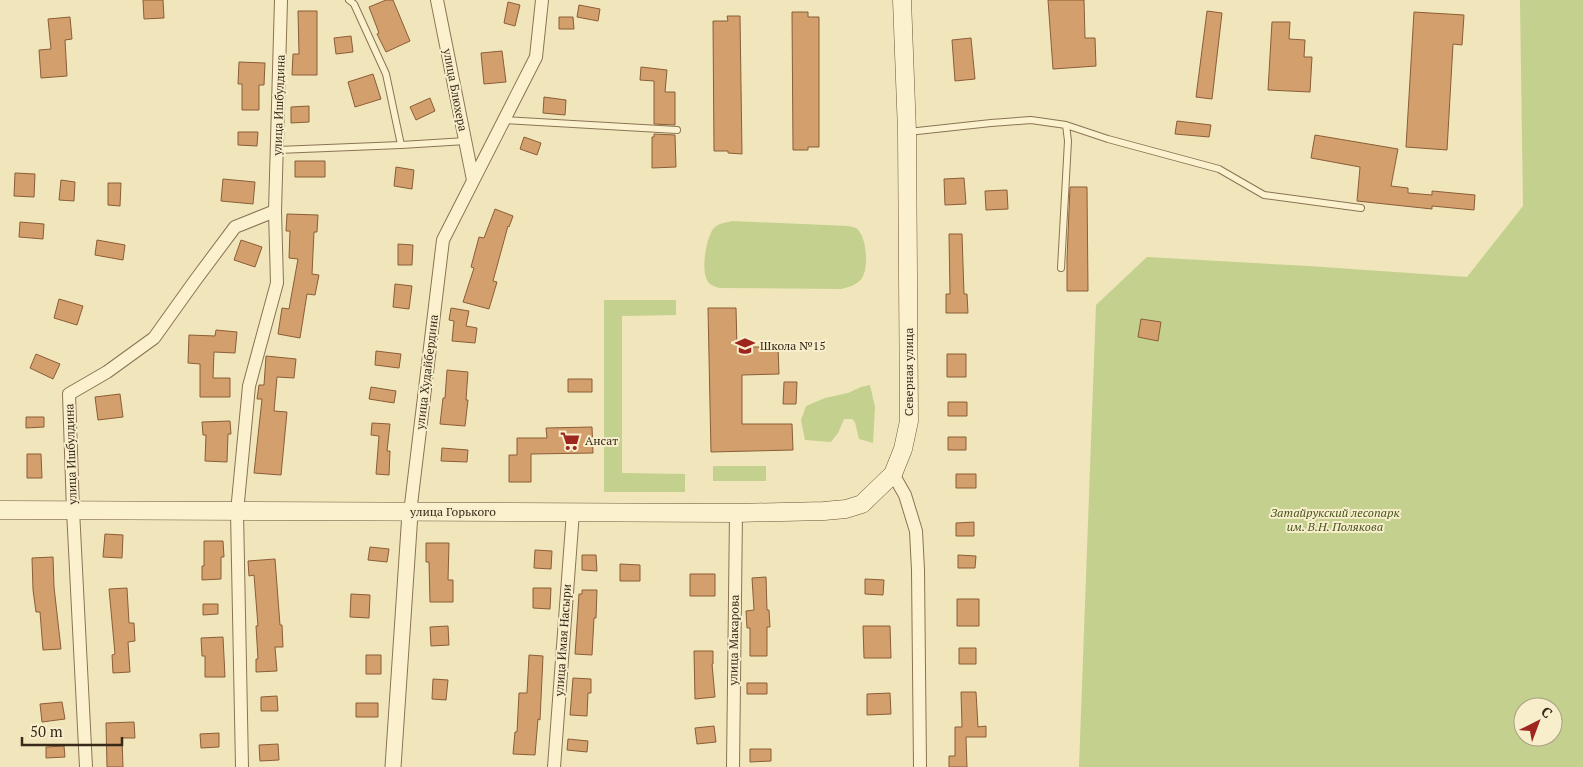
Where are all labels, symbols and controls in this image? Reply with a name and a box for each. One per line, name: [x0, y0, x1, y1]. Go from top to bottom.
street label: улица Блюхера: [440, 46, 471, 133]
street label: улица Ишбулдина: [269, 54, 288, 157]
street label: улица Худайбердина: [412, 313, 441, 431]
street label: Северная улица: [901, 328, 916, 416]
school or university icon: Школа №15: [734, 335, 756, 357]
place label: Школа №15: [760, 338, 826, 353]
street label: улица Ишбулдина: [61, 403, 80, 506]
supermarket icon: Ансат: [559, 430, 581, 452]
place label: Ансат: [585, 433, 618, 448]
street label: улица Горького: [409, 504, 496, 519]
park label: Затайрукский лесопарк им. В.Н. Полякова: [1270, 505, 1400, 534]
street label: улица Имая Насыри: [551, 583, 574, 698]
street label: улица Макарова: [725, 594, 742, 687]
north arrow: [1513, 697, 1563, 747]
text: С: [1537, 702, 1557, 722]
scale bar: [22, 714, 122, 746]
text: 50 m: [30, 721, 63, 741]

